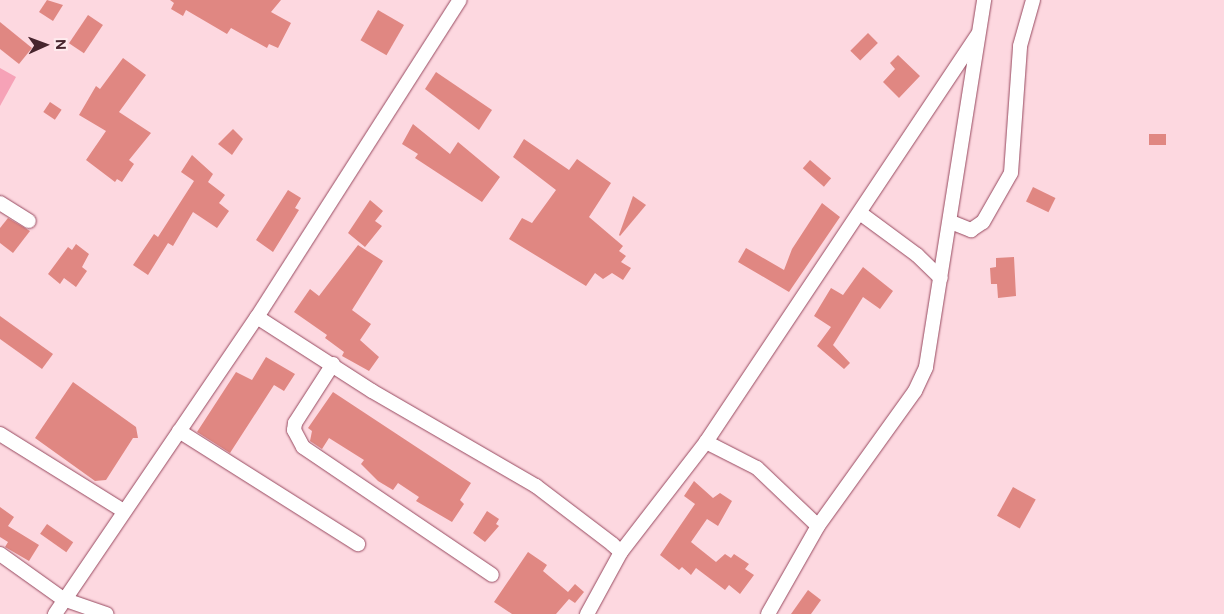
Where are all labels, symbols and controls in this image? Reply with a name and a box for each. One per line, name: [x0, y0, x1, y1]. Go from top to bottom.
north arrow: [20, 20, 70, 70]
text: N: [52, 39, 69, 50]

